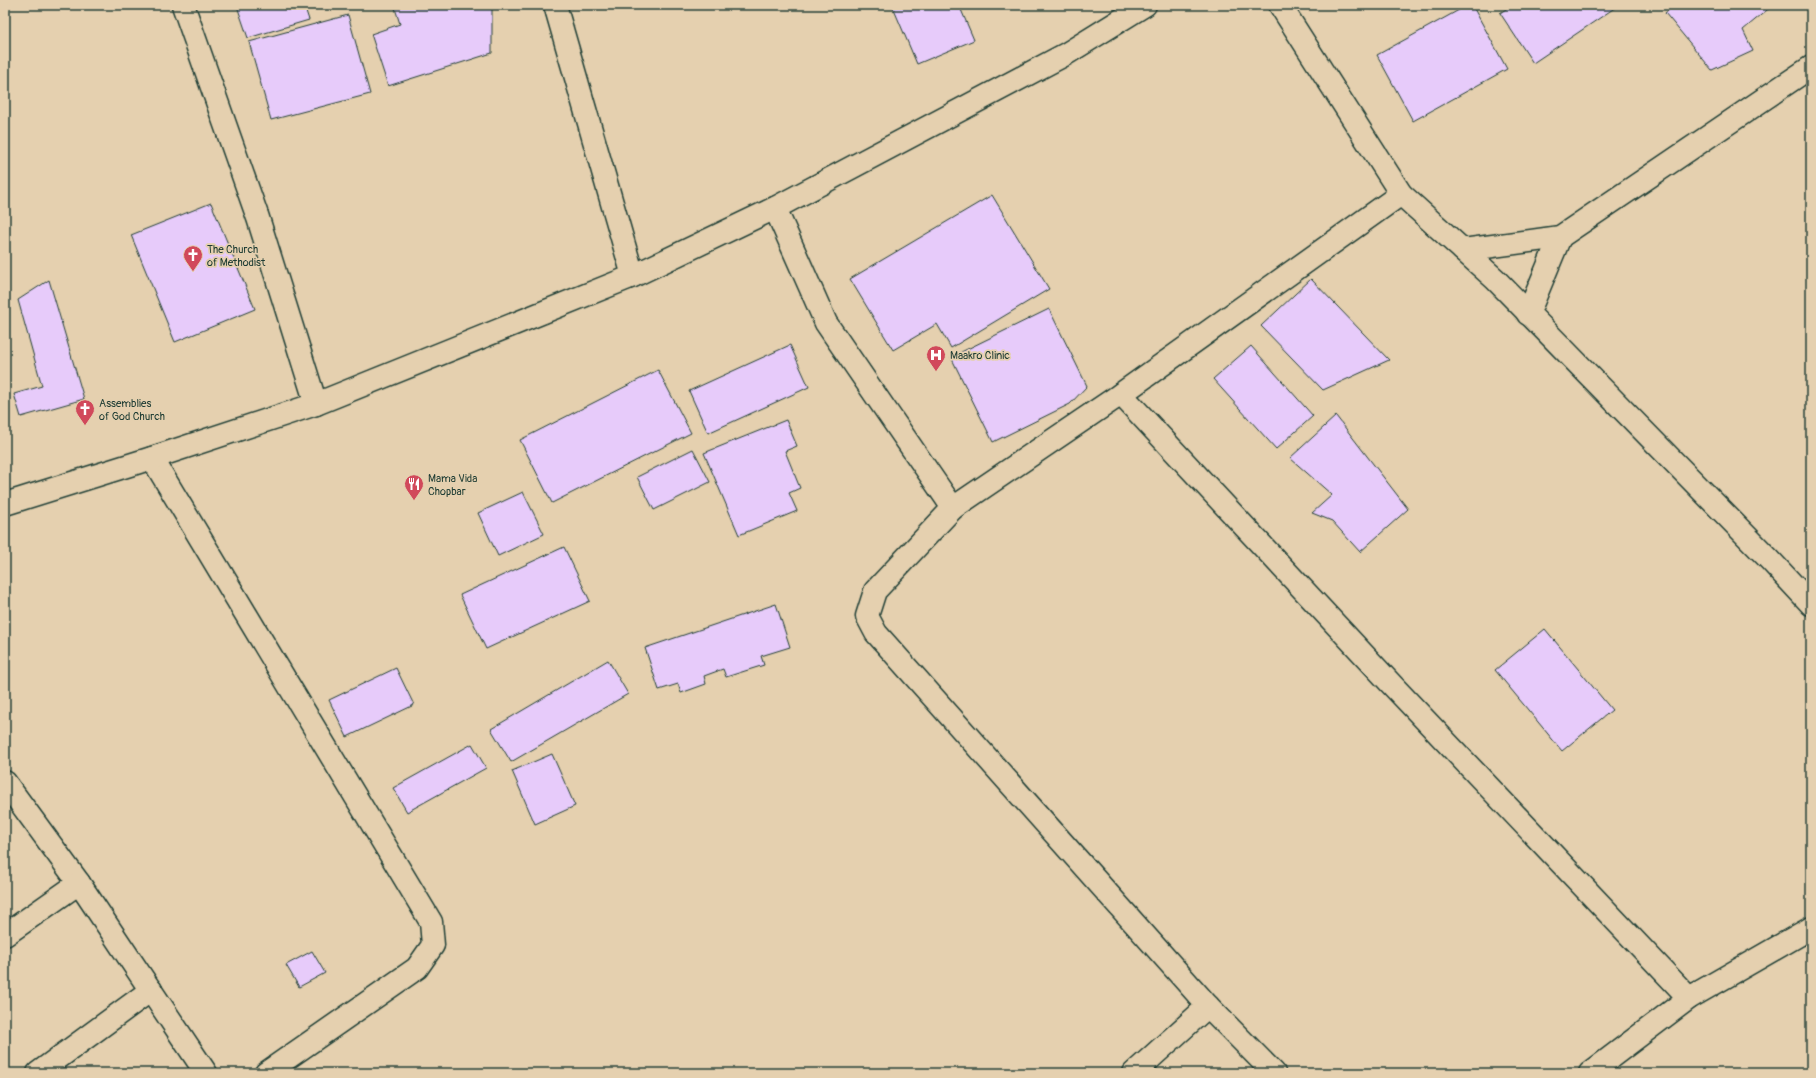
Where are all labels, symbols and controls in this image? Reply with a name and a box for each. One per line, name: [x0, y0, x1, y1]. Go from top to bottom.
place label: The Church of Methodist: [207, 243, 266, 269]
church icon: The Church of Methodist: [182, 244, 204, 272]
hospital icon: Maakro Clinic: [925, 344, 947, 372]
place label: Maakro Clinic: [950, 349, 1010, 362]
place label: Assemblies of God Church: [99, 397, 165, 423]
church icon: Assemblies of God Church: [74, 398, 96, 426]
place label: Mama Vida Chopbar: [428, 472, 477, 498]
restaurant icon: Mama Vida Chopbar: [403, 473, 425, 501]

